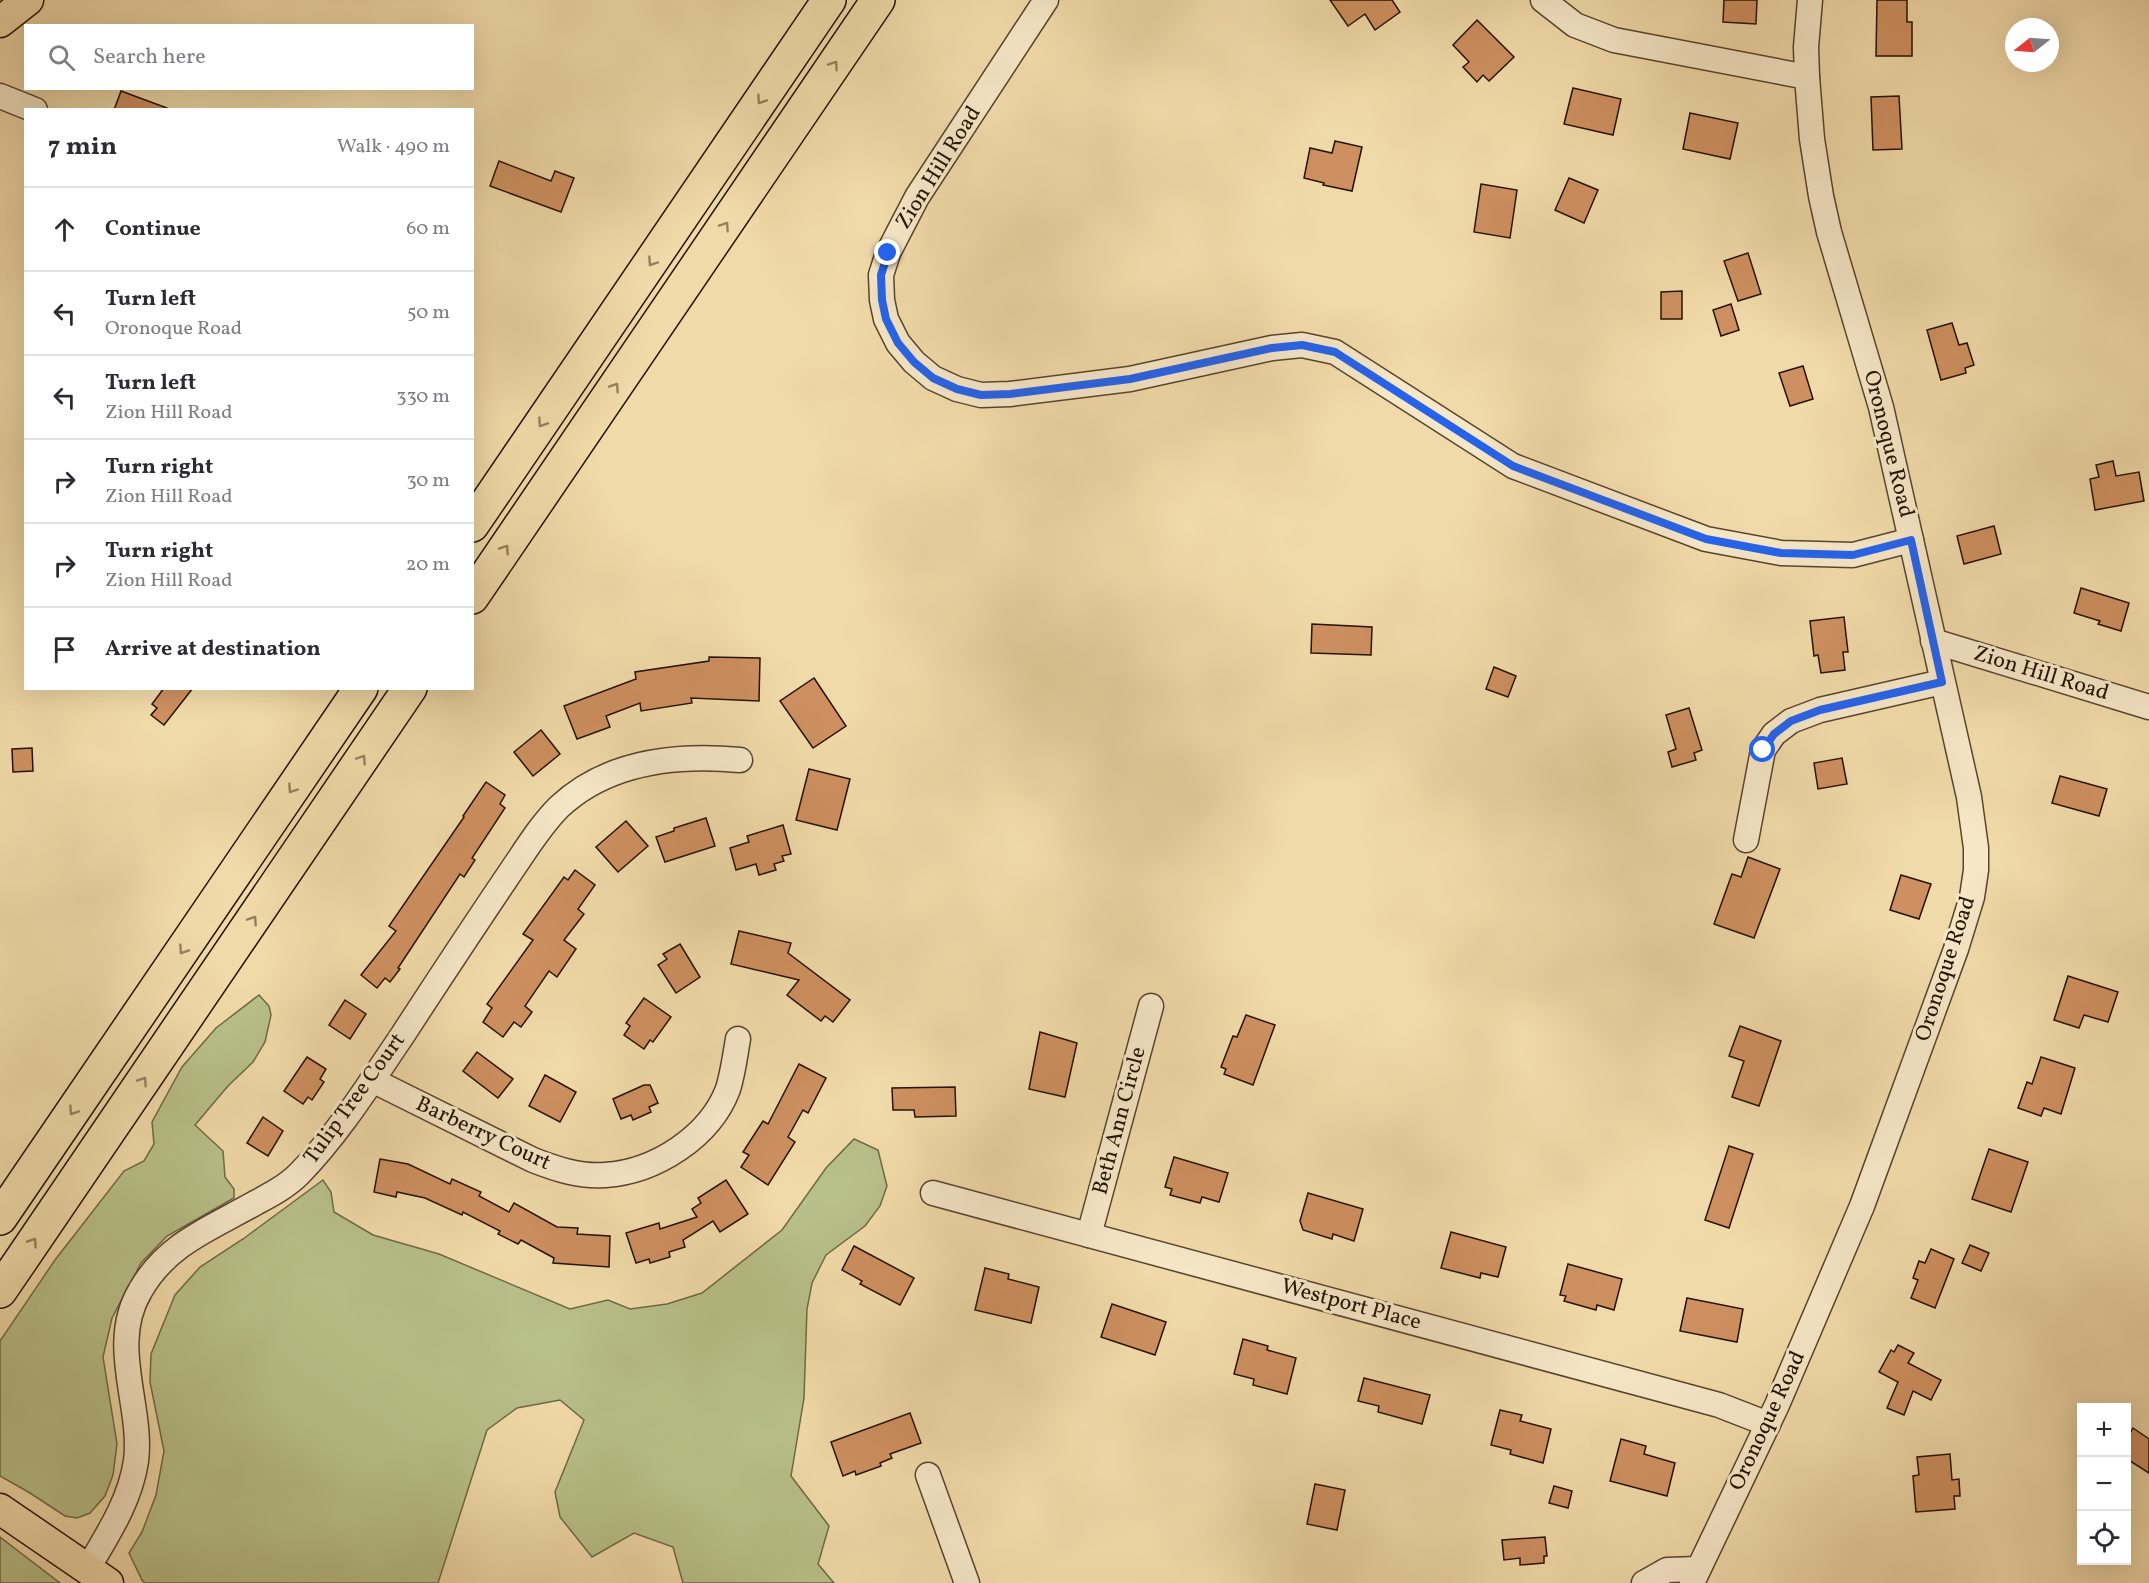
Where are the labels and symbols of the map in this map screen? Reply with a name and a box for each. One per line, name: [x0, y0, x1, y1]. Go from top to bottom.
north arrow: [2005, 18, 2059, 72]
one-way arrow: [827, 61, 838, 72]
one-way arrow: [757, 94, 768, 105]
street label: Zion Hill Road: [889, 100, 989, 236]
one-way arrow: [718, 222, 729, 233]
route end: [874, 239, 900, 265]
one-way arrow: [648, 255, 659, 266]
street label: Oronoque Road: [1855, 367, 1921, 521]
one-way arrow: [608, 383, 619, 394]
one-way arrow: [538, 416, 549, 427]
one-way arrow: [498, 544, 509, 555]
street label: Zion Hill Road: [1969, 639, 2113, 709]
route start: [1749, 736, 1775, 762]
one-way arrow: [355, 755, 366, 766]
one-way arrow: [288, 783, 300, 793]
street label: Oronoque Road: [1908, 893, 1984, 1045]
one-way arrow: [246, 916, 257, 927]
one-way arrow: [178, 944, 190, 954]
street label: Tulip Tree Court: [297, 1027, 413, 1171]
street label: Beth Ann Circle: [1085, 1044, 1155, 1198]
one-way arrow: [136, 1077, 147, 1088]
street label: Barberry Court: [410, 1089, 556, 1179]
one-way arrow: [69, 1104, 80, 1115]
one-way arrow: [26, 1238, 37, 1249]
street label: Westport Place: [1277, 1271, 1425, 1339]
street label: Oronoque Road: [1722, 1346, 1814, 1496]

